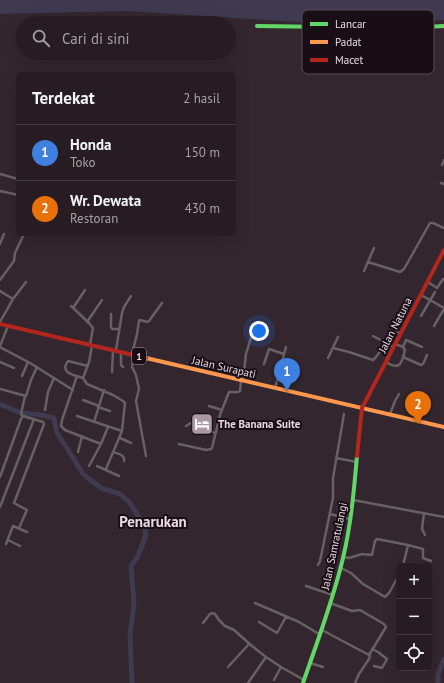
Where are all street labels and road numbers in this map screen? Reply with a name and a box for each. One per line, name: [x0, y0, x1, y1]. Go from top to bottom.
street label: Jalan Natuna: [375, 295, 415, 356]
road number: 1: [132, 348, 146, 364]
street label: Jalan Surapati: [190, 353, 257, 381]
street label: Jalan Samratulangi: [318, 501, 350, 592]

